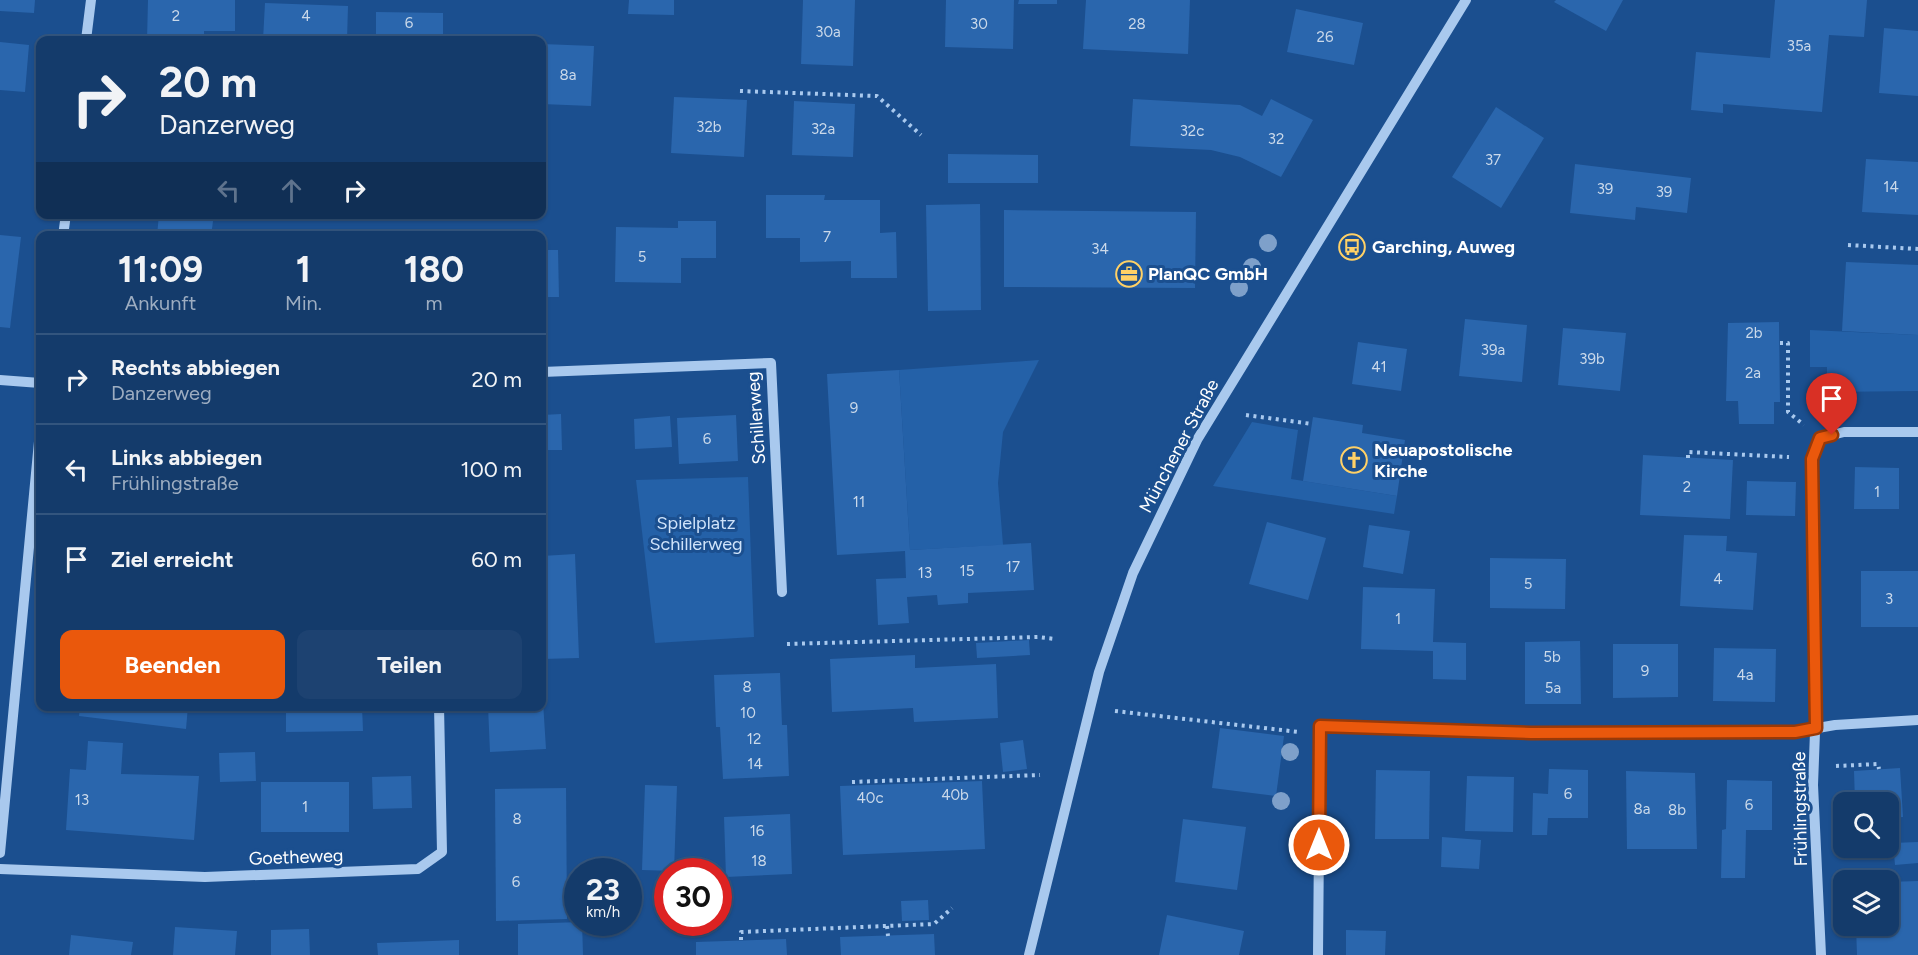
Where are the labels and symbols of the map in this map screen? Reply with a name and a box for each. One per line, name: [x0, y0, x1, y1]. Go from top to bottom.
house number: 2: [172, 7, 180, 25]
house number: 4: [301, 7, 311, 25]
house number: 6: [405, 14, 414, 32]
house number: 30: [970, 15, 988, 33]
house number: 28: [1128, 15, 1146, 33]
house number: 30a: [815, 23, 841, 41]
house number: 26: [1317, 28, 1334, 46]
house number: 35a: [1787, 37, 1811, 55]
house number: 8a: [560, 66, 576, 84]
house number: 32b: [696, 118, 722, 136]
house number: 32a: [811, 120, 835, 138]
house number: 32c: [1180, 122, 1204, 140]
house number: 32: [1268, 130, 1284, 148]
house number: 37: [1485, 151, 1501, 169]
house number: 14: [1883, 178, 1899, 196]
house number: 39: [1597, 180, 1613, 198]
house number: 39: [1656, 183, 1672, 201]
house number: 7: [823, 228, 831, 246]
bus stop icon: Garching, Auweg: [1337, 232, 1367, 262]
place label: Garching, Auweg: [1372, 236, 1515, 258]
house number: 34: [1091, 240, 1109, 258]
house number: 5: [638, 248, 646, 266]
office icon: PlanQC GmbH: [1114, 259, 1144, 289]
place label: PlanQC GmbH: [1148, 263, 1268, 285]
house number: 2b: [1745, 324, 1763, 342]
house number: 39a: [1481, 341, 1505, 359]
house number: 39b: [1579, 350, 1605, 368]
house number: 41: [1371, 358, 1387, 376]
house number: 2a: [1745, 364, 1761, 382]
street label: Schillerweg: [742, 371, 770, 465]
pin: [1806, 373, 1857, 435]
street label: Münchener Straße: [1134, 375, 1224, 517]
house number: 9: [850, 399, 858, 417]
house number: 6: [703, 430, 712, 448]
place label: Neuapostolische Kirche: [1374, 439, 1513, 482]
church icon: Neuapostolische Kirche: [1339, 445, 1369, 475]
house number: 2: [1683, 478, 1691, 496]
house number: 1: [1874, 483, 1880, 501]
house number: 11: [853, 493, 865, 511]
park label: Spielplatz Schillerweg: [649, 512, 743, 555]
house number: 17: [1006, 558, 1020, 576]
house number: 15: [960, 562, 974, 580]
house number: 13: [918, 564, 932, 582]
house number: 4: [1713, 570, 1723, 588]
house number: 5: [1524, 575, 1532, 593]
house number: 3: [1885, 590, 1893, 608]
house number: 1: [1395, 610, 1401, 628]
house number: 5b: [1543, 648, 1561, 666]
house number: 9: [1641, 662, 1649, 680]
house number: 4a: [1737, 666, 1753, 684]
house number: 8: [742, 678, 752, 696]
house number: 5a: [1545, 679, 1561, 697]
house number: 10: [740, 704, 756, 722]
house number: 12: [747, 730, 761, 748]
street label: Frühlingstraße: [1788, 751, 1812, 867]
house number: 14: [747, 755, 763, 773]
house number: 6: [1564, 785, 1573, 803]
house number: 40b: [941, 786, 969, 804]
house number: 40c: [856, 789, 884, 807]
house number: 13: [75, 791, 89, 809]
house number: 6: [1745, 796, 1754, 814]
house number: 1: [302, 798, 308, 816]
house number: 8a: [1634, 800, 1650, 818]
house number: 8b: [1668, 801, 1686, 819]
house number: 8: [512, 810, 522, 828]
position arrow: [1287, 813, 1351, 877]
house number: 16: [750, 822, 765, 840]
street label: Goetheweg: [248, 844, 344, 870]
house number: 18: [751, 852, 767, 870]
speed limit sign: 30: [654, 858, 732, 936]
house number: 6: [512, 873, 521, 891]

